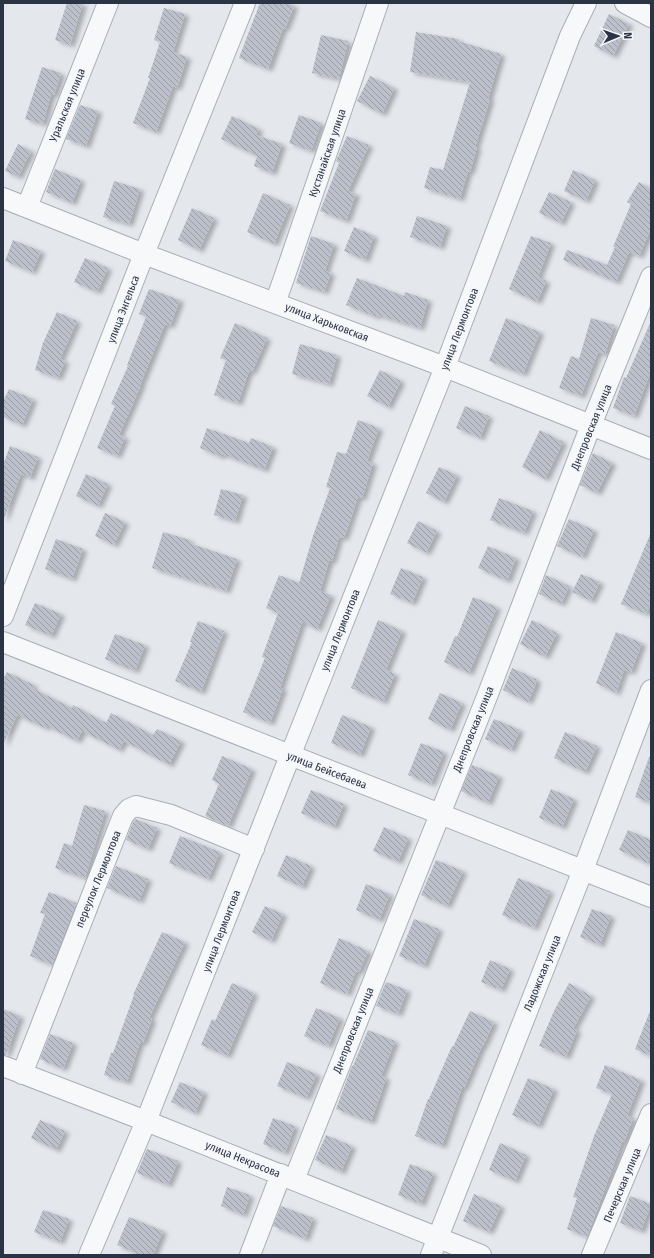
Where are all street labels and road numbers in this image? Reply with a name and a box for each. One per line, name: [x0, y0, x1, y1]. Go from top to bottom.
street label: Уральская улица: [46, 67, 88, 145]
street label: Кустанайская улица: [306, 107, 349, 199]
street label: улица Энгельса: [105, 274, 142, 345]
street label: улица Лермонтова: [438, 286, 481, 372]
street label: улица Харьковская: [283, 301, 371, 344]
street label: Днепровская улица: [568, 383, 615, 473]
street label: улица Лермонтова: [318, 587, 363, 673]
street label: Днепровская улица: [450, 685, 497, 775]
street label: улица Бейсебаева: [285, 749, 369, 792]
street label: переулок Лермонтова: [73, 829, 124, 930]
street label: улица Лермонтова: [200, 888, 243, 974]
street label: Ладожская улица: [521, 933, 564, 1013]
street label: Днепровская улица: [330, 986, 377, 1076]
street label: улица Некрасова: [203, 1139, 282, 1180]
street label: Печерская улица: [601, 1146, 644, 1224]

